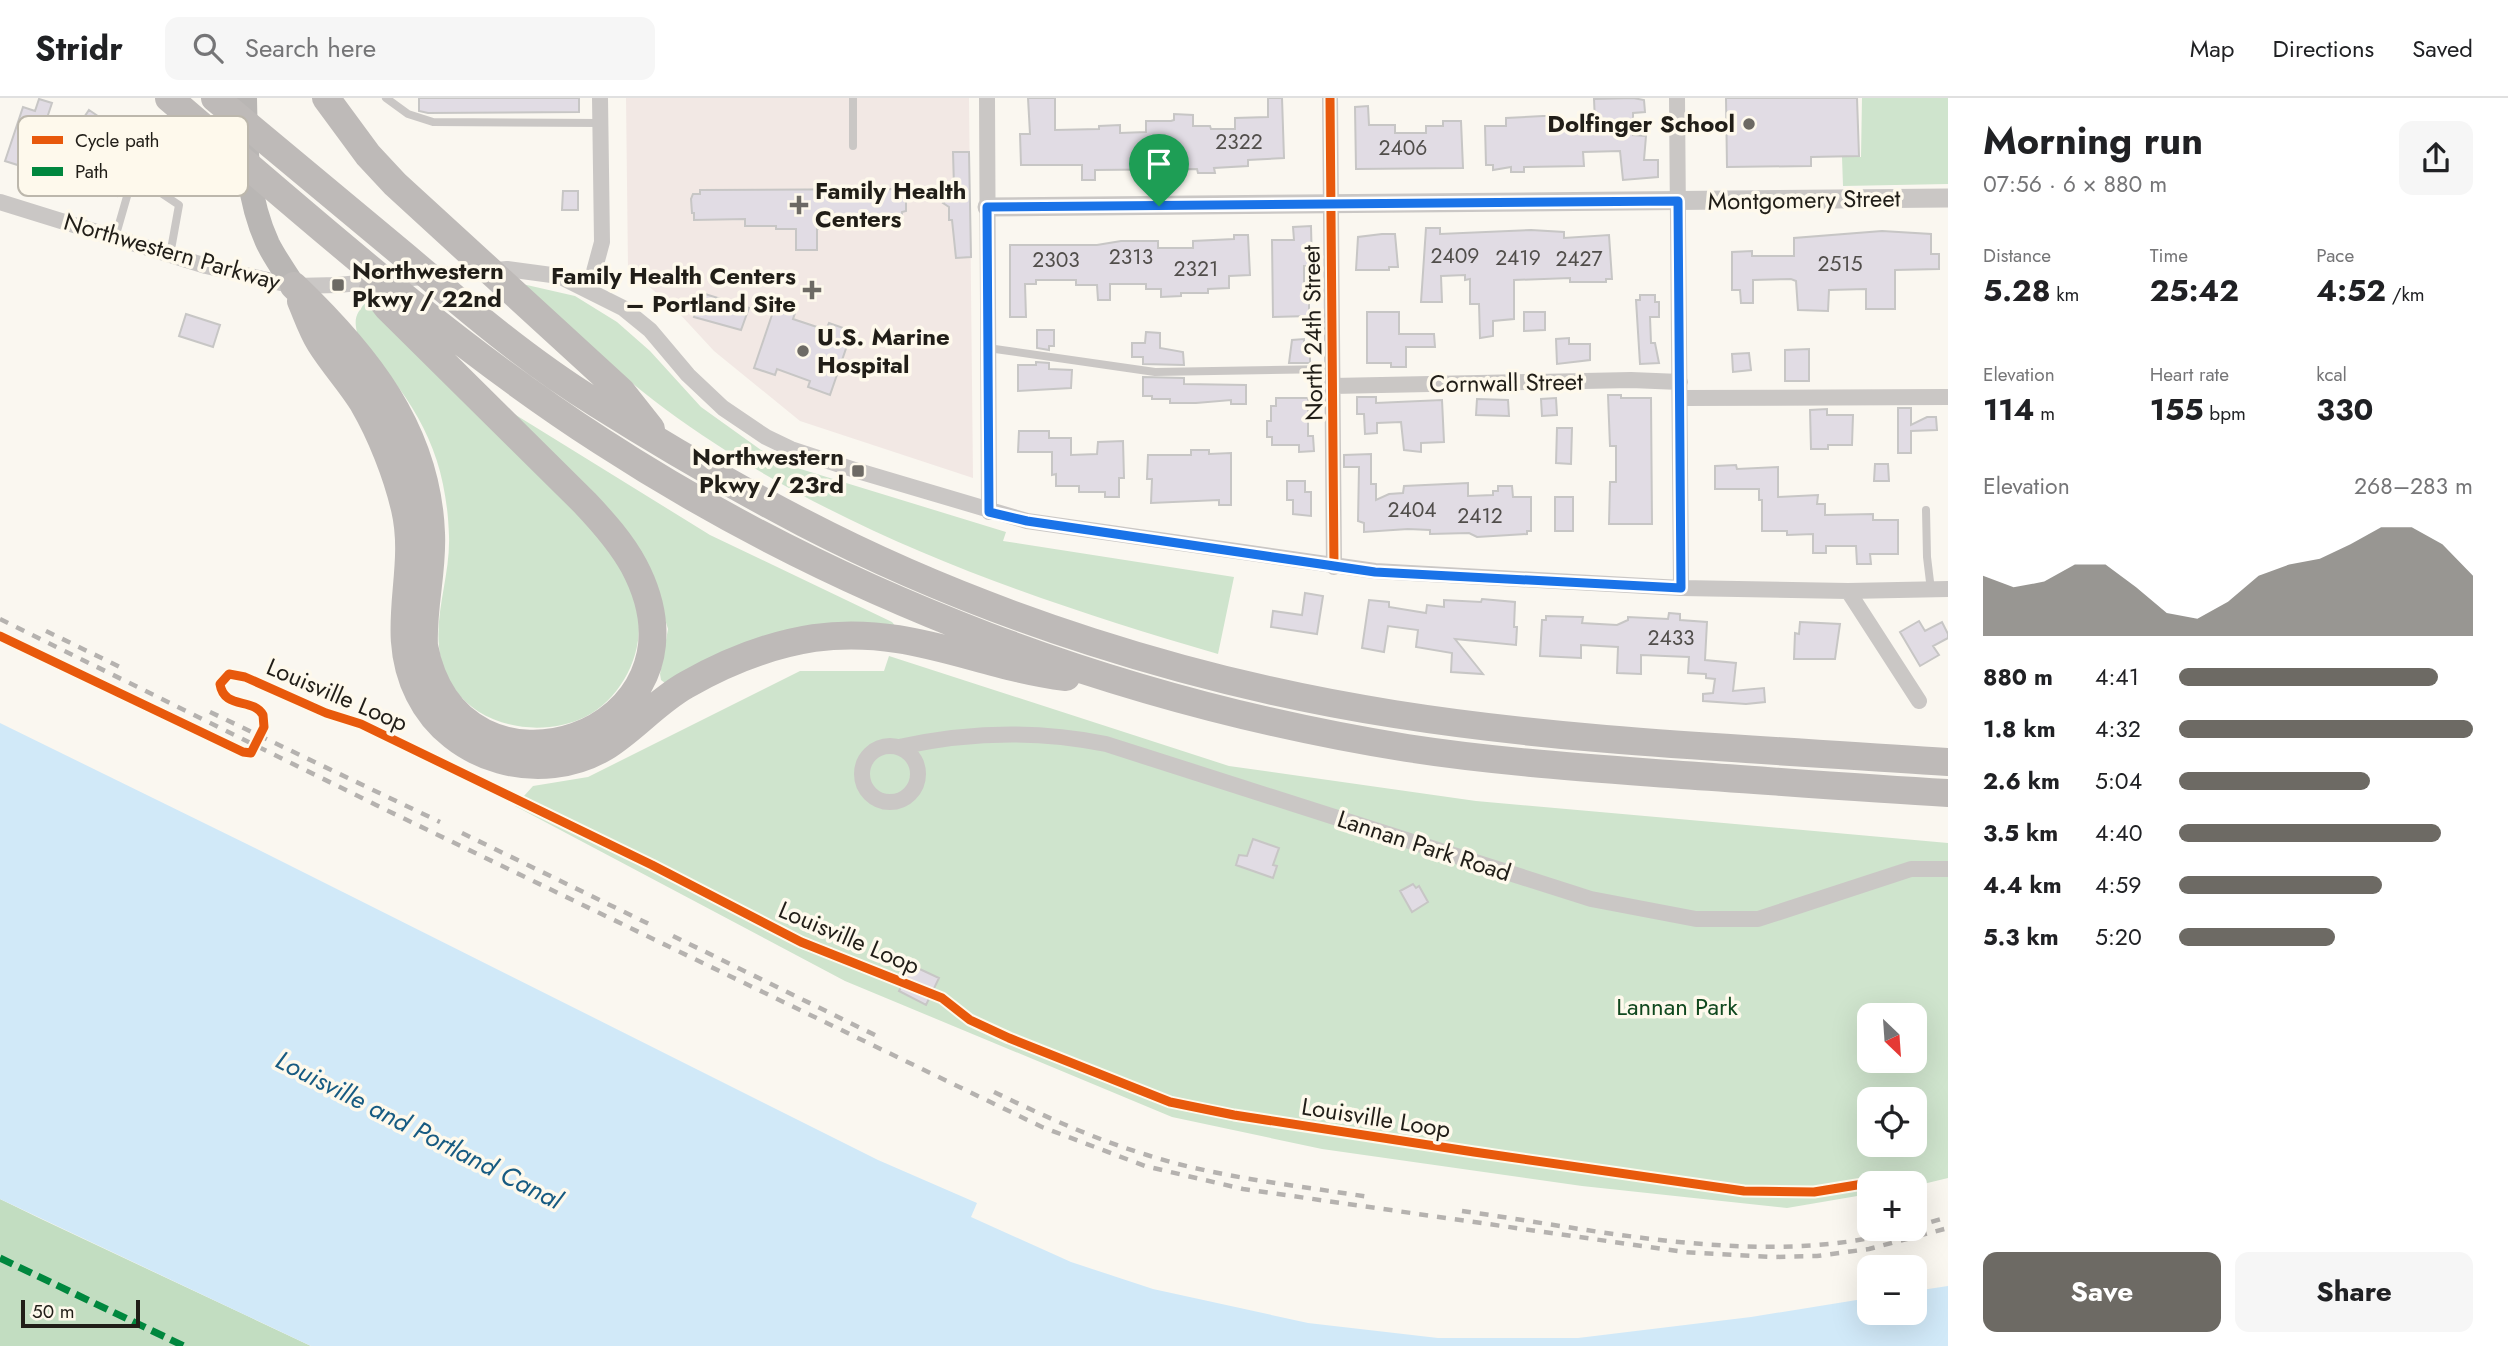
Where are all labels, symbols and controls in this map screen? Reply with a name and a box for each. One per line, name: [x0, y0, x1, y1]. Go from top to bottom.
search box: [165, 17, 655, 80]
text: Stridr: [35, 25, 123, 72]
icon: search: [189, 29, 227, 67]
text: Search here: [245, 29, 376, 67]
text: Map: [2190, 31, 2235, 66]
text: Directions: [2273, 31, 2374, 66]
text: Saved: [2412, 31, 2473, 66]
place label: Dolfinger School: [1547, 106, 1735, 141]
text: Morning run: [1983, 113, 2203, 168]
legend: [18, 116, 248, 196]
marker: Dolfinger School: [1741, 116, 1757, 132]
button: share: [2399, 121, 2473, 195]
text: Cycle path: [75, 127, 160, 154]
house number: 2322: [1215, 127, 1263, 157]
house number: 2406: [1379, 133, 1427, 163]
pin: [1129, 134, 1189, 206]
icon: arrive: [1140, 145, 1178, 183]
text: Path: [75, 158, 109, 185]
text: 07:56 · 6 × 880 m: [1983, 167, 2167, 201]
place label: Family Health Centers: [815, 173, 966, 236]
street label: Montgomery Street: [1707, 180, 1901, 219]
marker: Family Health Centers: [789, 195, 809, 215]
street label: Northwestern Parkway: [60, 204, 285, 299]
house number: 2409: [1431, 241, 1479, 271]
house number: 2313: [1109, 242, 1153, 272]
text: Distance: [1983, 242, 2051, 269]
text: Time: [2150, 242, 2188, 269]
text: Pace: [2316, 242, 2354, 269]
house number: 2419: [1495, 243, 1541, 273]
street label: North 24th Street: [1293, 244, 1332, 421]
house number: 2427: [1555, 244, 1603, 274]
house number: 2303: [1032, 245, 1080, 275]
house number: 2515: [1817, 249, 1863, 279]
place label: Northwestern Pkwy / 22nd: [352, 253, 504, 316]
house number: 2321: [1174, 254, 1218, 284]
place label: Family Health Centers – Portland Site: [551, 258, 796, 321]
text: 5.28: [1983, 269, 2051, 312]
text: 25:42: [2150, 269, 2239, 312]
text: 4:52: [2316, 269, 2386, 312]
marker: Northwestern Pkwy / 22nd: [330, 277, 346, 293]
marker: Family Health Centers – Portland Site: [802, 280, 822, 300]
text: km: [2051, 281, 2079, 308]
text: /km: [2386, 281, 2425, 308]
place label: U.S. Marine Hospital: [817, 319, 950, 382]
marker: U.S. Marine Hospital: [795, 343, 811, 359]
text: Elevation: [1983, 361, 2055, 388]
text: Heart rate: [2150, 361, 2229, 388]
text: kcal: [2316, 361, 2347, 388]
street label: Cornwall Street: [1429, 364, 1583, 401]
text: 114: [1983, 388, 2034, 431]
text: 155: [2150, 388, 2204, 431]
text: 330: [2316, 388, 2373, 431]
text: m: [2034, 400, 2055, 427]
text: bpm: [2204, 400, 2246, 427]
place label: Northwestern Pkwy / 23rd: [692, 439, 844, 502]
marker: Northwestern Pkwy / 23rd: [850, 463, 866, 479]
text: Elevation: [1983, 469, 2070, 503]
text: 268–283 m: [2354, 469, 2473, 503]
house number: 2404: [1387, 495, 1437, 525]
house number: 2412: [1457, 501, 1503, 531]
house number: 2433: [1647, 623, 1695, 653]
street label: Louisville Loop: [261, 649, 413, 740]
text: 880 m: [1983, 660, 2053, 694]
text: 4:41: [2095, 660, 2139, 694]
text: 1.8 km: [1983, 712, 2056, 746]
text: 4:32: [2095, 712, 2141, 746]
text: 2.6 km: [1983, 764, 2060, 798]
text: 5:04: [2095, 764, 2142, 798]
street label: Lannan Park Road: [1333, 801, 1515, 890]
text: 3.5 km: [1983, 816, 2058, 850]
text: 4:40: [2095, 816, 2143, 850]
text: 4.4 km: [1983, 868, 2062, 902]
text: 4:59: [2095, 868, 2142, 902]
street label: Louisville Loop: [773, 892, 925, 983]
text: 5.3 km: [1983, 920, 2059, 954]
text: 5:20: [2095, 920, 2142, 954]
park label: Lannan Park: [1616, 989, 1738, 1024]
north arrow: [1857, 1003, 1927, 1073]
map controls: [1857, 1003, 1927, 1325]
water label: Louisville and Portland Canal: [269, 1041, 570, 1219]
button: locate: [1857, 1087, 1927, 1157]
street label: Louisville Loop: [1299, 1088, 1453, 1147]
button: +: [1857, 1171, 1927, 1241]
button: Save: [1983, 1252, 2221, 1332]
button: Share: [2235, 1252, 2473, 1332]
button: −: [1857, 1255, 1927, 1325]
scale bar: [21, 1297, 140, 1329]
text: 50 m: [32, 1298, 75, 1325]

